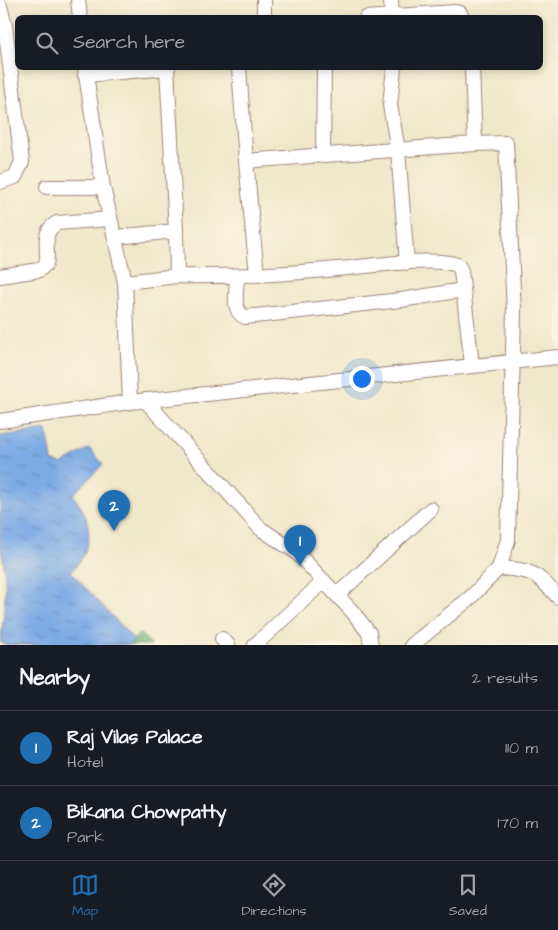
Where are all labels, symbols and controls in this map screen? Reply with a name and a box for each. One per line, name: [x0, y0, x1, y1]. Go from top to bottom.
search box: [15, 15, 543, 70]
icon: search: [33, 29, 61, 57]
text: Search here: [73, 29, 185, 56]
your location: [349, 366, 375, 392]
pin: 2: [98, 490, 130, 531]
pin: 1: [284, 525, 316, 566]
text: Nearby: [20, 663, 90, 692]
text: 2 results: [472, 667, 538, 689]
text: Raj Vilas Palace: [67, 724, 203, 751]
text: 1: [35, 737, 37, 759]
text: 110 m: [505, 737, 538, 759]
text: Hotel: [67, 751, 103, 773]
text: Bikana Chowpatty: [67, 799, 226, 826]
text: 2: [31, 812, 41, 834]
text: 170 m: [497, 812, 538, 834]
text: Park: [67, 826, 104, 848]
tab: Map: [71, 871, 99, 921]
tab: Directions: [241, 871, 306, 921]
tab: Saved: [449, 871, 487, 921]

